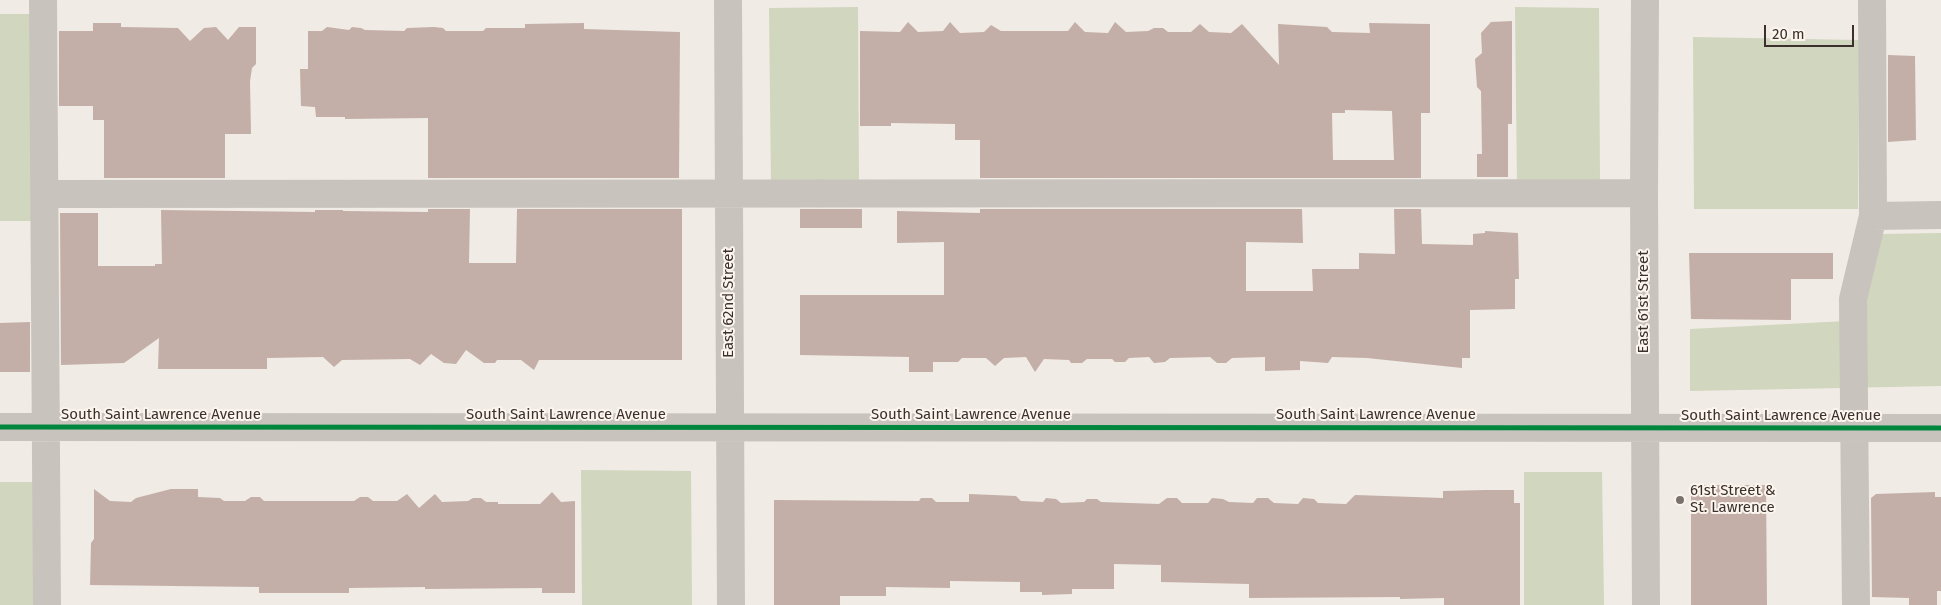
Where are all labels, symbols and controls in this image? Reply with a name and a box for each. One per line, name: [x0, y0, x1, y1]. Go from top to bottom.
scale bar: [1766, 15, 1856, 47]
text: 20 m: [1772, 25, 1805, 43]
street label: East 62nd Street: [720, 248, 738, 358]
street label: East 61st Street: [1635, 250, 1653, 354]
street label: South Saint Lawrence Avenue: [61, 406, 261, 424]
street label: South Saint Lawrence Avenue: [466, 406, 666, 424]
street label: South Saint Lawrence Avenue: [871, 406, 1071, 424]
street label: South Saint Lawrence Avenue: [1276, 406, 1476, 424]
street label: South Saint Lawrence Avenue: [1681, 407, 1881, 425]
place label: 61st Street & St. Lawrence: [1690, 482, 1776, 517]
marker: 61st Street & St. Lawrence: [1674, 494, 1686, 506]

